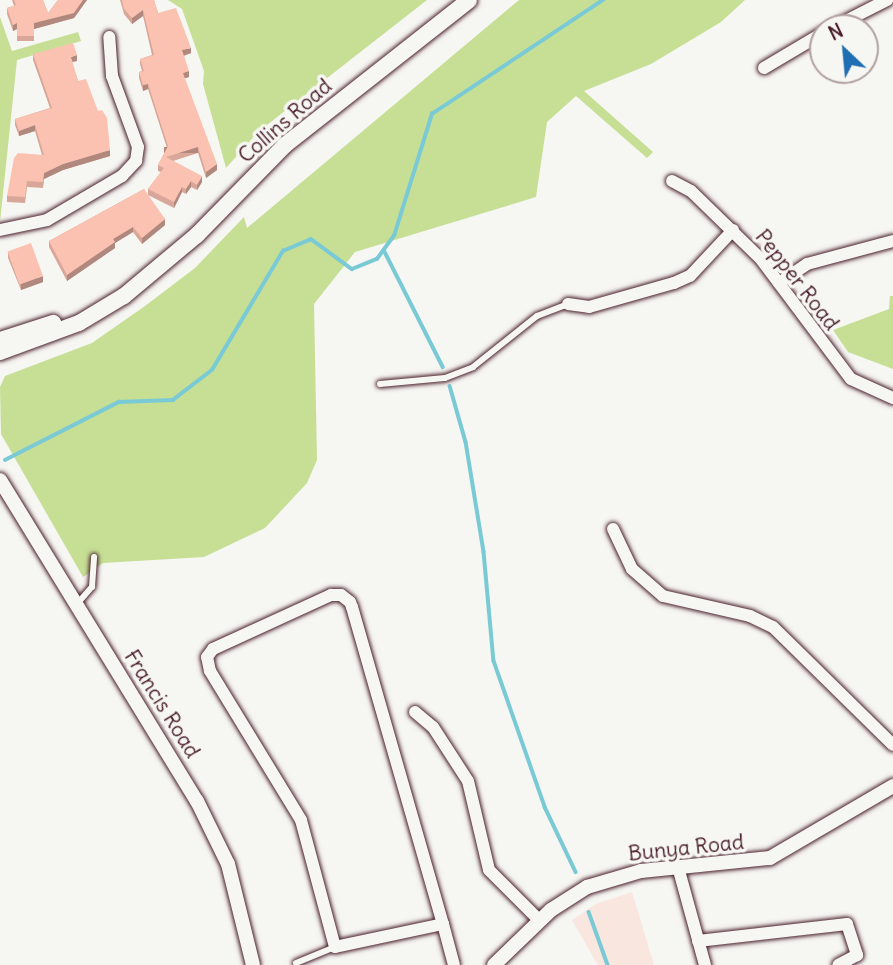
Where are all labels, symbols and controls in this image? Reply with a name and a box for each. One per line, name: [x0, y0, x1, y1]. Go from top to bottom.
north arrow: [809, 14, 879, 84]
text: N: [824, 18, 847, 46]
street label: Collins Road: [233, 74, 337, 168]
street label: Pepper Road: [750, 224, 844, 336]
street label: Francis Road: [119, 645, 205, 763]
street label: Bunya Road: [627, 829, 745, 867]

